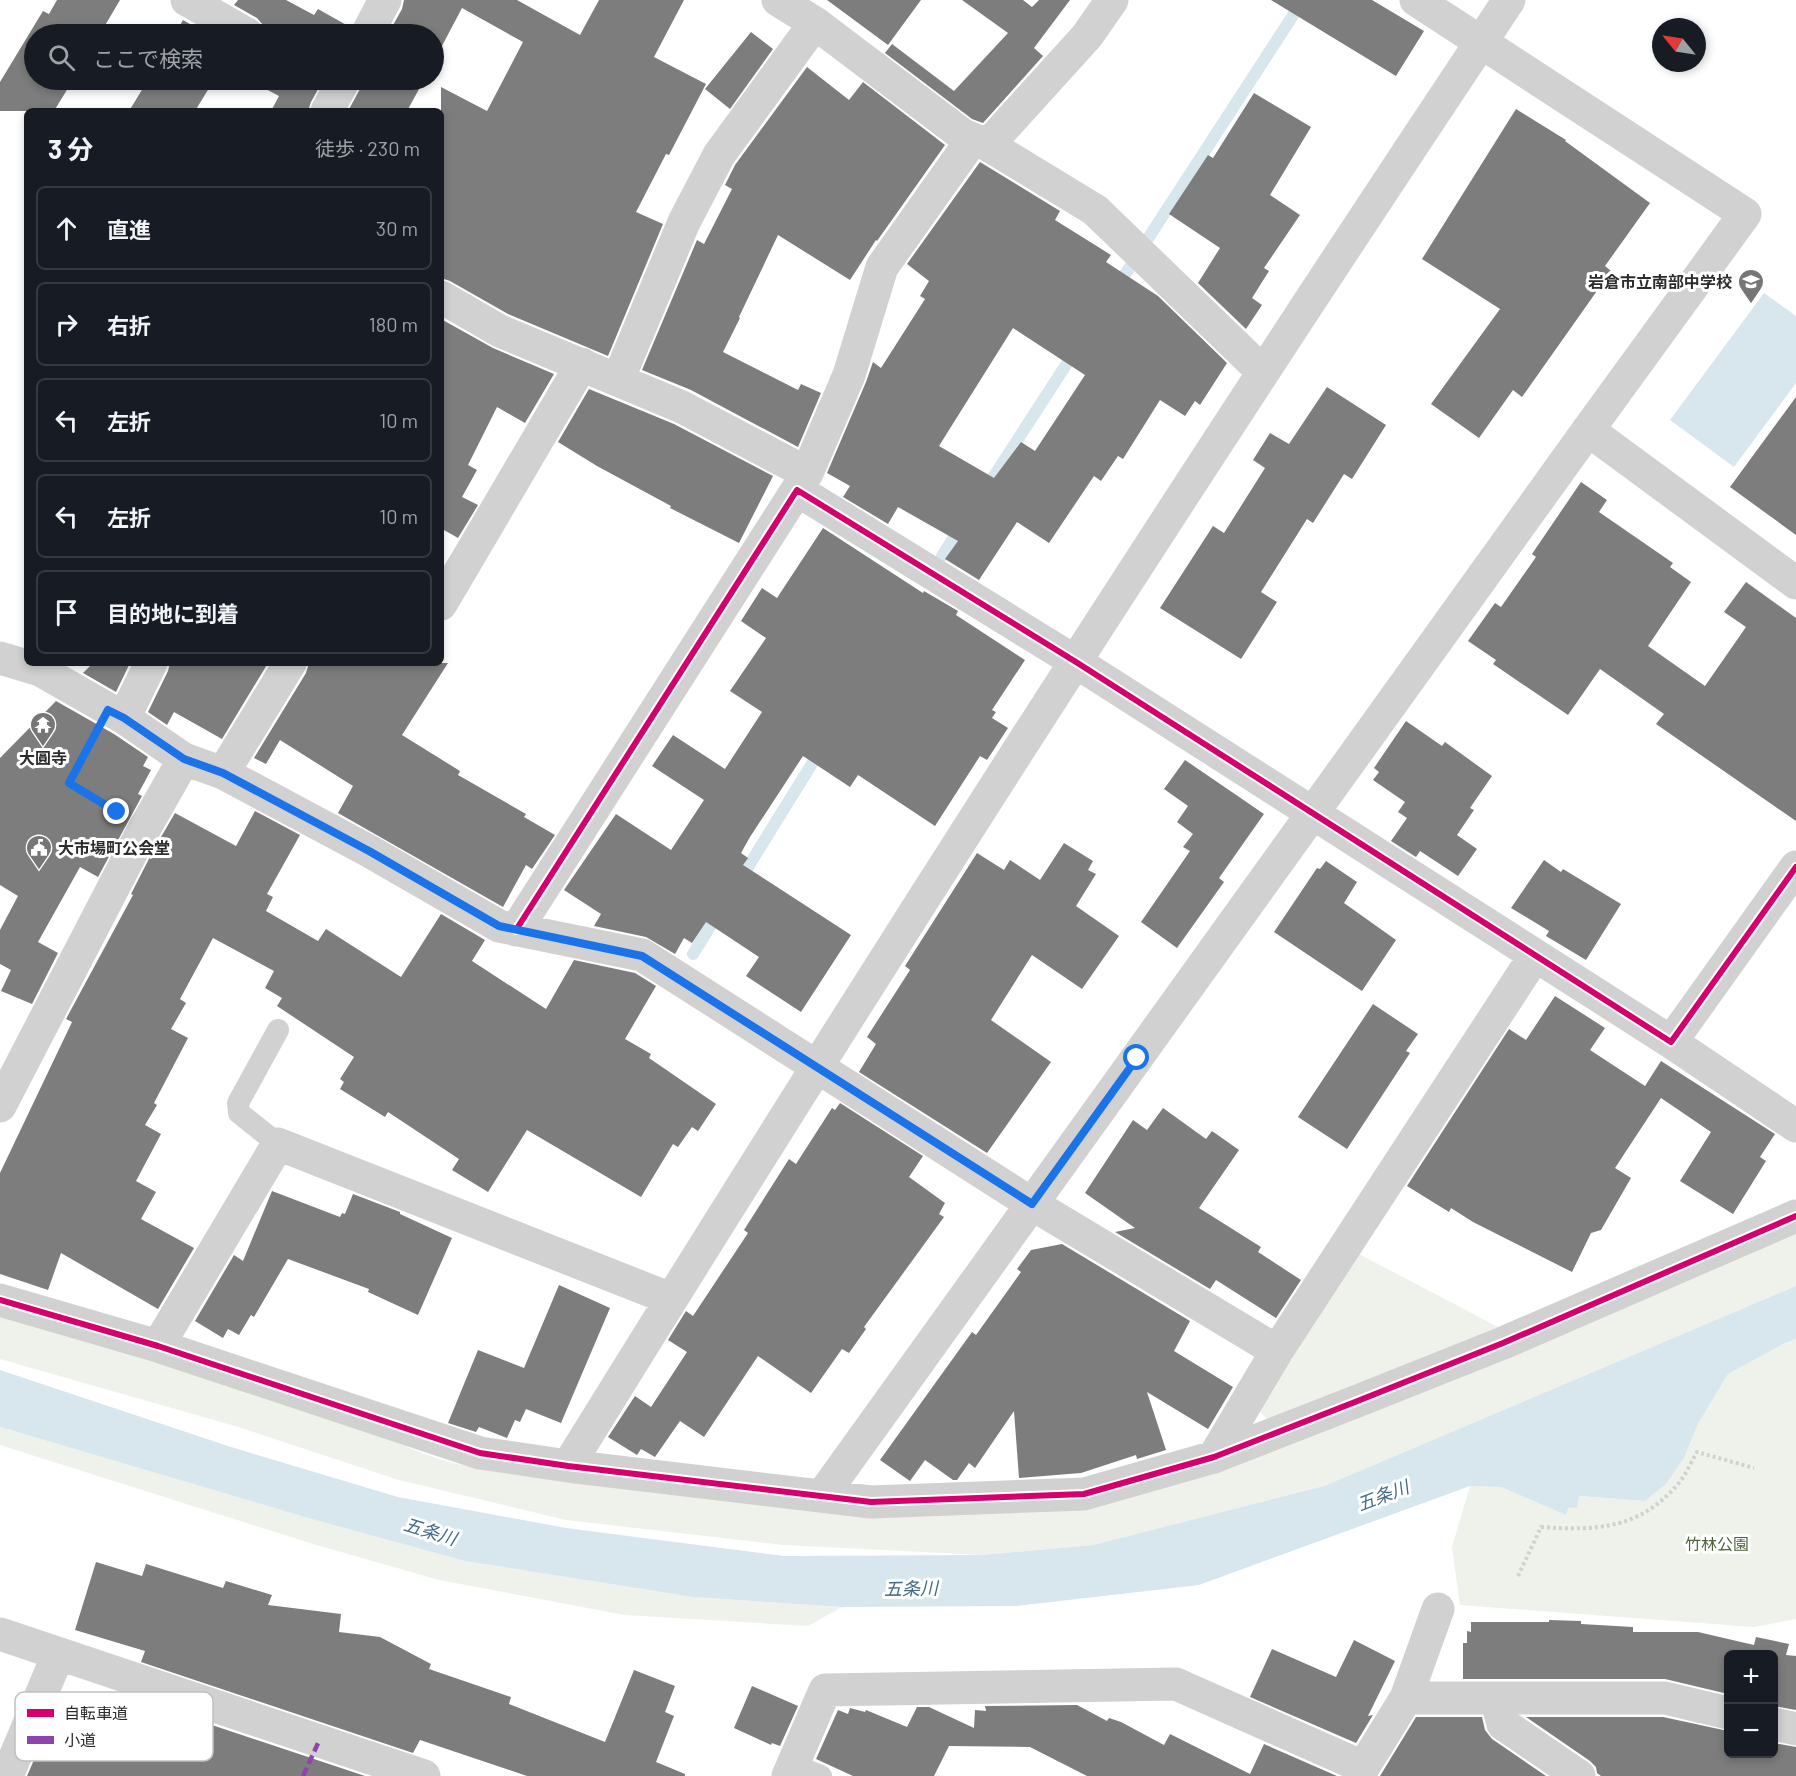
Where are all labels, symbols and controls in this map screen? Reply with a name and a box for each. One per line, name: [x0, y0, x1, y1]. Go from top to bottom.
north arrow: [1652, 18, 1706, 72]
search box: [24, 24, 444, 90]
icon: search: [45, 41, 78, 74]
text: ここで検索: [93, 45, 203, 71]
text: 3 分: [48, 133, 93, 164]
text: 徒歩 · 230 m: [315, 136, 420, 160]
icon: ahead: [50, 212, 83, 245]
text: 直進: [107, 216, 151, 242]
text: 30 m: [376, 216, 418, 240]
school or university icon: 岩倉市立南部中学校: [1736, 267, 1766, 305]
place label: 岩倉市立南部中学校: [1588, 272, 1732, 291]
icon: right: [50, 308, 83, 341]
text: 右折: [107, 312, 151, 338]
text: 180 m: [369, 312, 418, 336]
icon: left: [50, 404, 83, 437]
text: 左折: [107, 408, 151, 434]
text: 10 m: [379, 408, 418, 432]
icon: left: [50, 500, 83, 533]
text: 左折: [107, 504, 151, 530]
text: 10 m: [379, 504, 418, 528]
icon: arrive: [50, 596, 83, 629]
text: 目的地に到着: [107, 600, 239, 626]
temple icon: 大圓寺: [28, 710, 58, 748]
place label: 大圓寺: [19, 748, 67, 767]
route end: [103, 798, 129, 824]
public building icon: 大市場町公会堂: [24, 833, 54, 871]
place label: 大市場町公会堂: [58, 838, 170, 857]
route start: [1123, 1044, 1149, 1070]
water label: 五条川: [1353, 1474, 1414, 1515]
water label: 五条川: [401, 1513, 461, 1550]
park label: 竹林公園: [1685, 1534, 1749, 1553]
water label: 五条川: [884, 1576, 940, 1599]
map controls: [1724, 1650, 1778, 1758]
button: +: [1724, 1650, 1778, 1704]
legend: [15, 1692, 213, 1761]
text: 自転車道: [64, 1703, 128, 1722]
button: −: [1724, 1704, 1778, 1758]
text: 小道: [64, 1730, 96, 1749]

